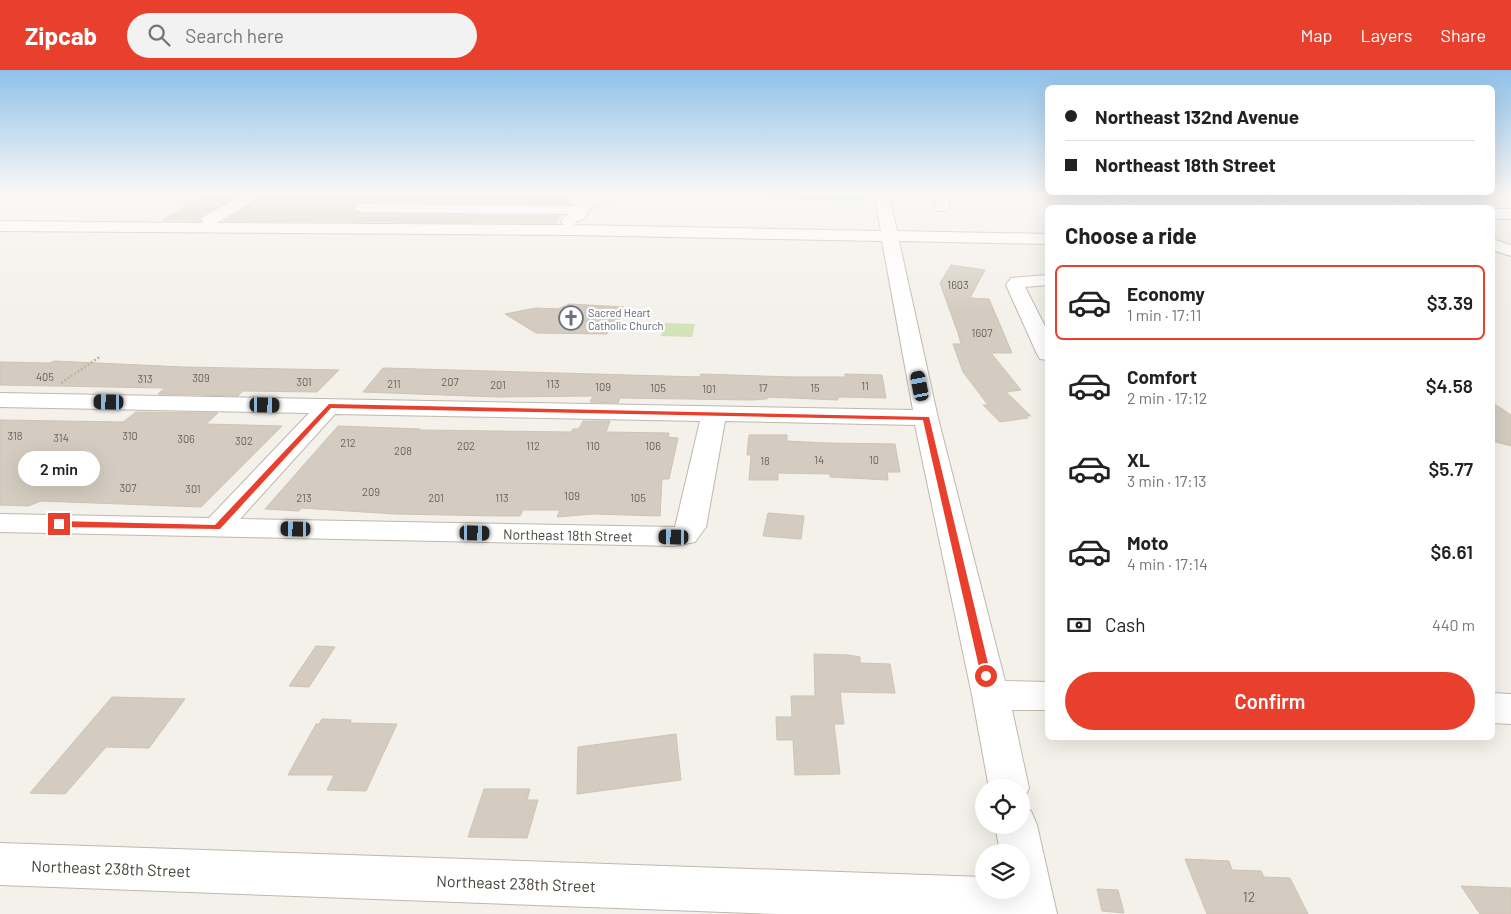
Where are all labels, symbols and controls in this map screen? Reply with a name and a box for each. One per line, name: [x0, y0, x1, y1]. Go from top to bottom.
search box: [127, 13, 477, 58]
text: Zipcab: [25, 21, 97, 50]
icon: search: [145, 21, 173, 49]
text: Search here: [185, 24, 284, 47]
text: Map: [1300, 24, 1332, 46]
text: Layers: [1360, 24, 1413, 46]
text: Share: [1441, 24, 1486, 46]
text: Northeast 132nd Avenue: [1095, 105, 1299, 128]
text: Northeast 18th Street: [1095, 153, 1276, 176]
text: Choose a ride: [1065, 222, 1197, 248]
house number: 1603: [947, 278, 969, 291]
icon: car: [1067, 280, 1112, 325]
text: Economy: [1127, 282, 1205, 305]
text: $3.39: [1427, 291, 1473, 314]
church icon: Sacred Heart Catholic Church: [558, 305, 584, 331]
text: 1 min · 17:11: [1127, 305, 1201, 324]
place label: Sacred Heart Catholic Church: [588, 306, 663, 332]
house number: 1607: [972, 326, 992, 339]
icon: car: [1067, 363, 1112, 408]
text: Comfort: [1127, 365, 1197, 388]
house number: 405: [36, 370, 54, 383]
car: [909, 370, 930, 402]
house number: 309: [192, 371, 210, 384]
house number: 313: [137, 372, 153, 385]
text: $4.58: [1426, 374, 1473, 397]
house number: 301: [296, 375, 312, 388]
house number: 207: [441, 375, 459, 388]
house number: 211: [387, 377, 401, 390]
house number: 113: [546, 377, 560, 390]
house number: 201: [490, 378, 506, 391]
house number: 11: [861, 379, 869, 392]
house number: 109: [595, 380, 611, 393]
house number: 105: [650, 381, 666, 394]
house number: 17: [758, 381, 768, 394]
house number: 15: [810, 381, 820, 394]
house number: 101: [702, 382, 716, 395]
text: 2 min · 17:12: [1127, 388, 1207, 407]
car: [93, 394, 124, 410]
car: [249, 397, 280, 413]
house number: 318: [7, 429, 23, 442]
house number: 310: [122, 429, 138, 442]
house number: 314: [53, 431, 69, 444]
house number: 306: [177, 432, 195, 445]
house number: 302: [235, 434, 253, 447]
house number: 212: [340, 436, 356, 449]
house number: 202: [457, 439, 475, 452]
house number: 112: [526, 439, 540, 452]
house number: 110: [586, 439, 600, 452]
house number: 106: [645, 439, 661, 452]
house number: 208: [394, 444, 412, 457]
icon: car: [1067, 446, 1112, 491]
text: XL: [1127, 448, 1150, 471]
callout: 2 min: [18, 452, 100, 486]
house number: 14: [814, 453, 824, 466]
house number: 10: [869, 453, 879, 466]
house number: 18: [760, 454, 770, 467]
text: $5.77: [1428, 457, 1473, 480]
text: 2 min: [40, 459, 78, 478]
text: 3 min · 17:13: [1127, 471, 1207, 490]
house number: 307: [119, 481, 137, 494]
house number: 301: [185, 482, 201, 495]
house number: 209: [362, 485, 380, 498]
house number: 109: [564, 489, 580, 502]
house number: 213: [296, 491, 312, 504]
house number: 201: [428, 491, 444, 504]
house number: 113: [495, 491, 509, 504]
house number: 105: [630, 491, 646, 504]
route end: [48, 513, 70, 535]
car: [280, 521, 311, 537]
car: [459, 525, 490, 541]
street label: Northeast 18th Street: [503, 525, 633, 545]
car: [658, 529, 689, 545]
icon: car: [1067, 529, 1112, 574]
text: Moto: [1127, 531, 1169, 554]
text: $6.61: [1430, 540, 1473, 563]
text: 4 min · 17:14: [1127, 554, 1208, 573]
icon: cash: [1065, 611, 1093, 639]
text: Cash: [1105, 613, 1146, 636]
text: 440 m: [1432, 615, 1475, 634]
route start: [975, 665, 997, 687]
button: Confirm: [1065, 672, 1475, 730]
map controls: [975, 779, 1030, 899]
button: locate: [975, 779, 1030, 834]
button: layers: [975, 844, 1030, 899]
street label: Northeast 238th Street: [31, 856, 191, 880]
street label: Northeast 238th Street: [436, 871, 596, 895]
house number: 12: [1243, 888, 1255, 905]

